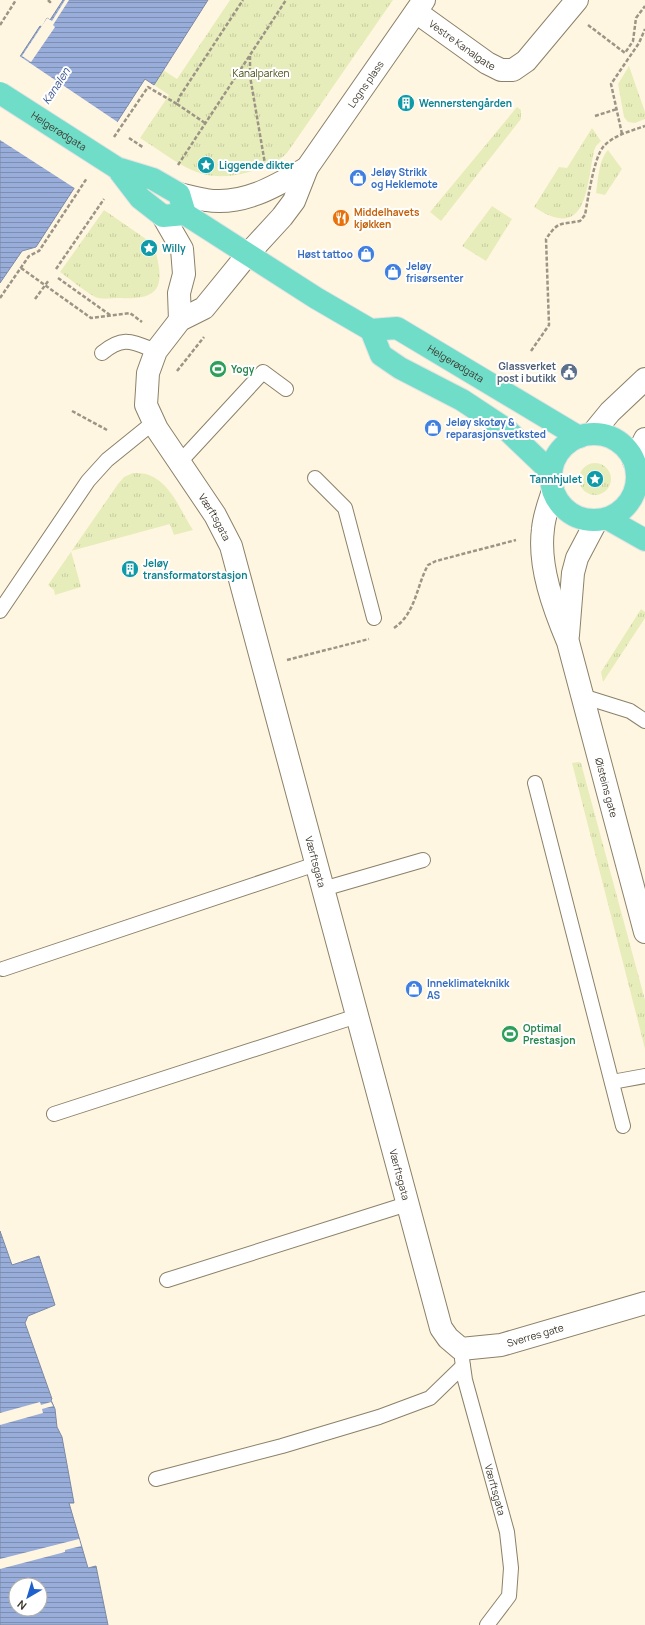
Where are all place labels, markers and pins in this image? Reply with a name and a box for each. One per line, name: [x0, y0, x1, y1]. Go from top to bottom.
building icon: Wennerstengården: [396, 93, 416, 113]
place label: Wennerstengården: [419, 96, 512, 110]
place icon: Liggende dikter: [196, 155, 216, 175]
place label: Liggende dikter: [219, 158, 294, 172]
place label: Jeløy Strikk og Heklemote: [371, 165, 438, 191]
shop icon: Jeløy Strikk og Heklemote: [348, 168, 368, 188]
place label: Middelhavets kjøkken: [354, 205, 420, 231]
restaurant icon: Middelhavets kjøkken: [331, 208, 351, 228]
place icon: Willy: [139, 238, 159, 258]
place label: Willy: [162, 241, 186, 255]
shop icon: Høst tattoo: [356, 244, 376, 264]
place label: Høst tattoo: [297, 247, 353, 261]
place label: Jeløy frisørsenter: [406, 259, 464, 285]
shop icon: Jeløy frisørsenter: [383, 262, 403, 282]
sports icon: Yogy: [208, 359, 228, 379]
place label: Glassverket post i butikk: [497, 359, 557, 385]
place label: Yogy: [231, 362, 255, 376]
public building icon: Glassverket post i butikk: [559, 362, 579, 382]
place label: Jeløy skotøy & reparasjonsvetksted: [446, 415, 546, 441]
shop icon: Jeløy skotøy & reparasjonsvetksted: [423, 418, 443, 438]
place icon: Tannhjulet: [585, 469, 605, 489]
place label: Tannhjulet: [530, 472, 582, 486]
place label: Jeløy transformatorstasjon: [143, 556, 247, 582]
building icon: Jeløy transformatorstasjon: [120, 559, 140, 579]
place label: Inneklimateknikk AS: [427, 976, 510, 1002]
shop icon: Inneklimateknikk AS: [404, 979, 424, 999]
place label: Optimal Prestasjon: [523, 1021, 576, 1047]
sports icon: Optimal Prestasjon: [500, 1024, 520, 1044]

